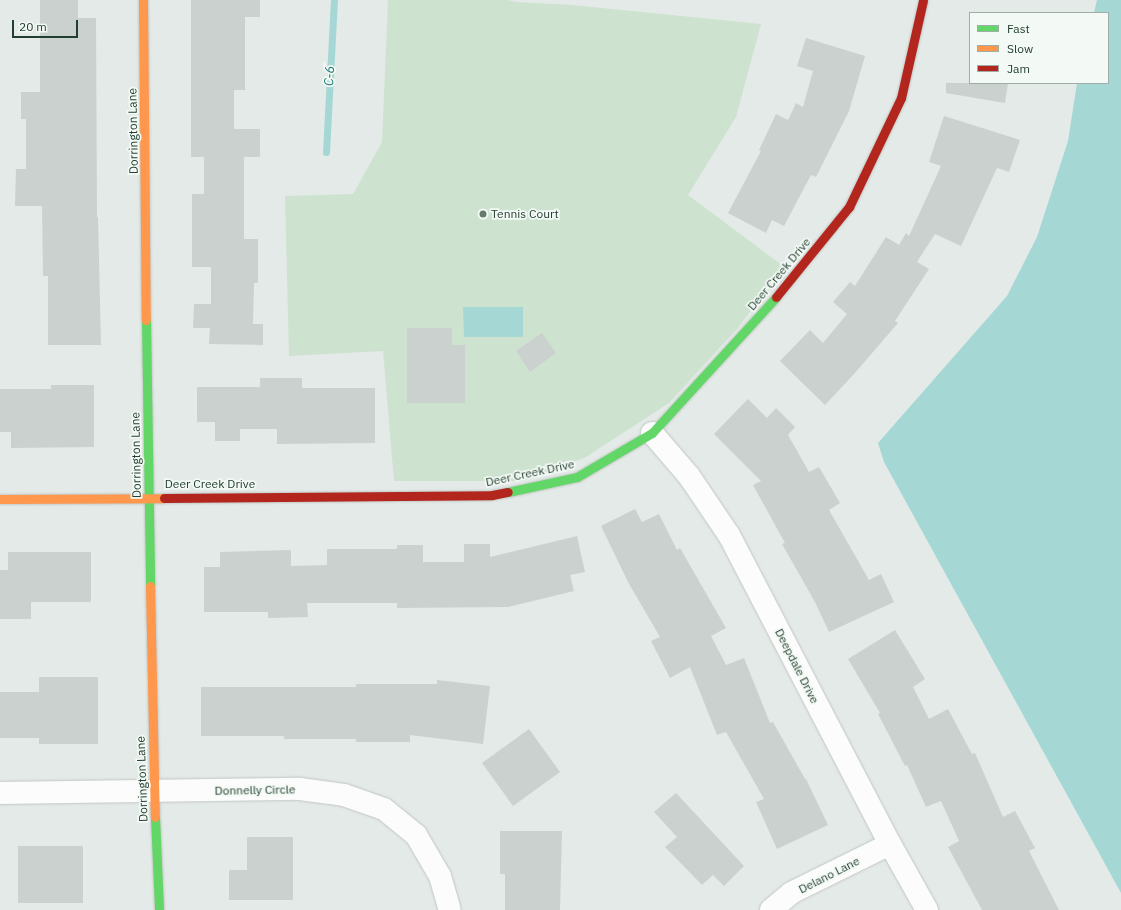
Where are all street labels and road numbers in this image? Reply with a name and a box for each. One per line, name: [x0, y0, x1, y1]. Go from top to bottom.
street label: Dorrington Lane: [125, 88, 141, 174]
street label: Deer Creek Drive: [744, 235, 814, 313]
street label: Dorrington Lane: [128, 412, 144, 498]
street label: Deer Creek Drive: [484, 457, 576, 489]
street label: Deer Creek Drive: [165, 477, 255, 491]
street label: Deepdale Drive: [772, 626, 822, 706]
street label: Dorrington Lane: [133, 736, 151, 822]
street label: Donnelly Circle: [214, 782, 296, 798]
street label: Delano Lane: [796, 853, 862, 897]

